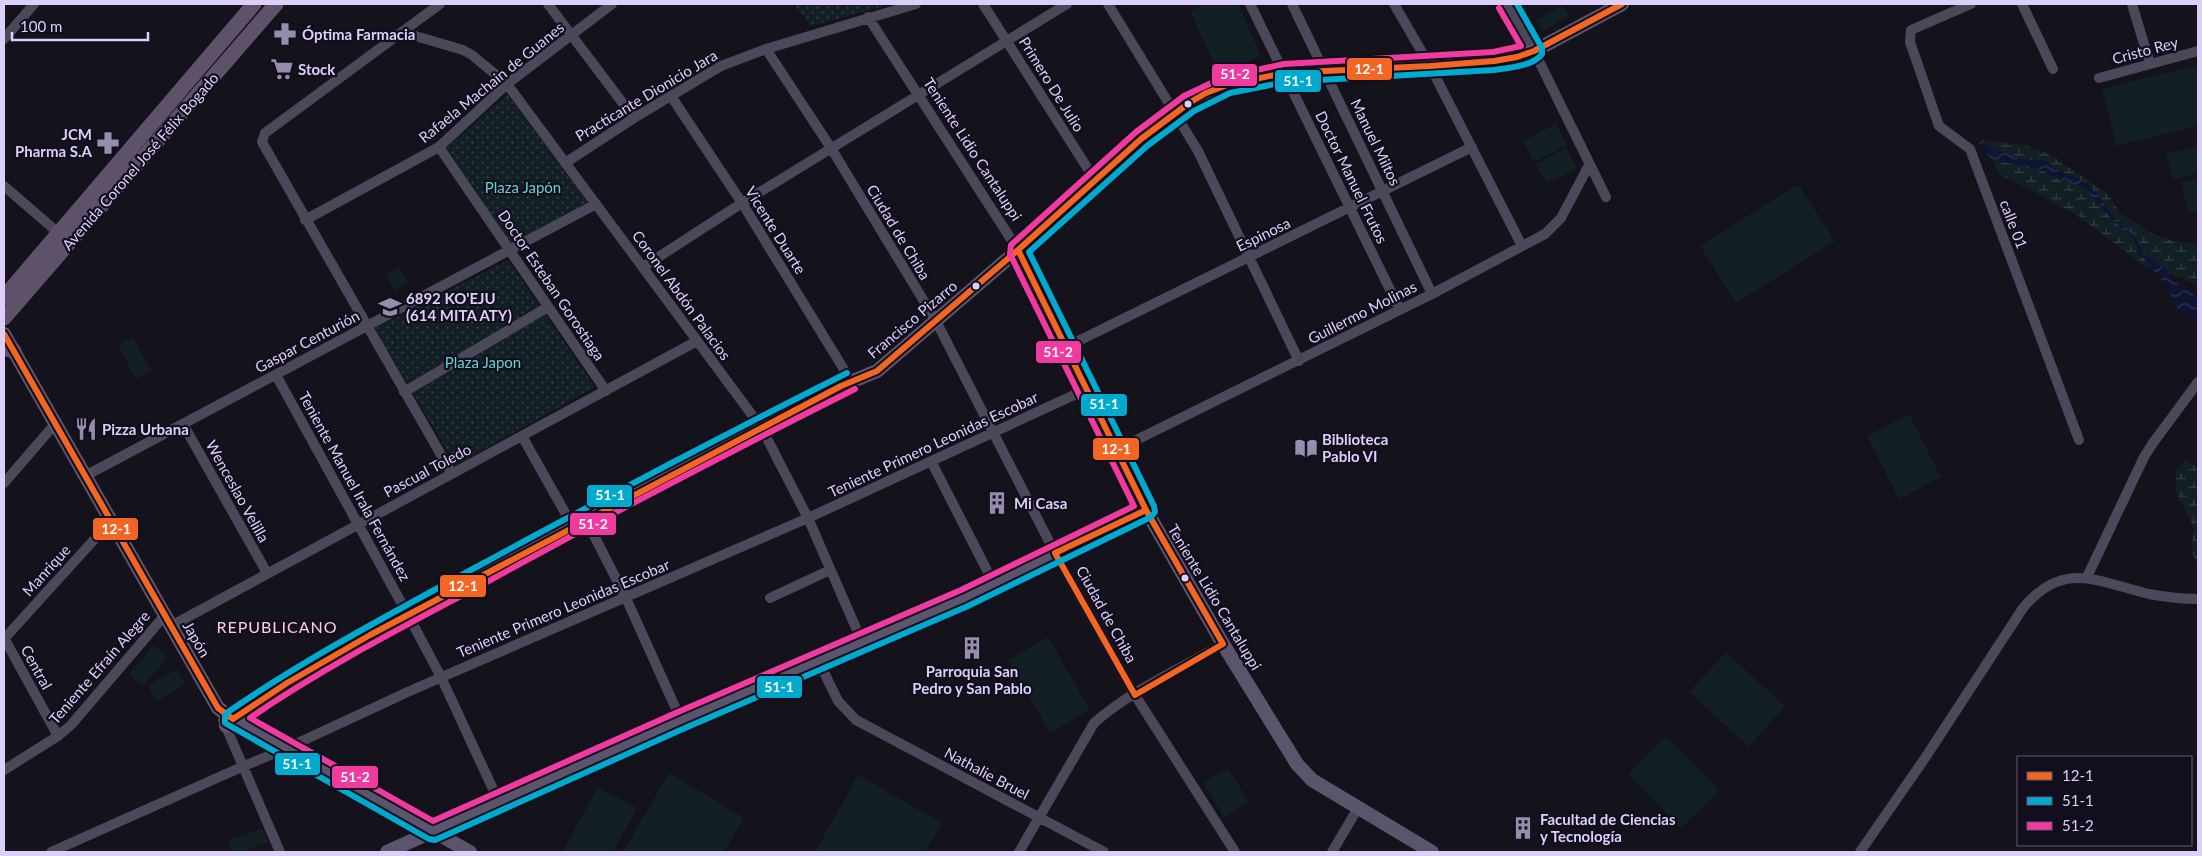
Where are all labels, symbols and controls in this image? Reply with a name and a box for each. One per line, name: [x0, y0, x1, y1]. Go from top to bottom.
scale bar: [12, 10, 149, 42]
text: 100 m: [20, 17, 62, 35]
street label: Rafaela Machain de Guanes: [415, 18, 567, 146]
pharmacy icon: Óptima Farmacia: [272, 21, 298, 47]
place label: Óptima Farmacia: [302, 25, 415, 43]
street label: Cristo Rey: [2110, 32, 2180, 67]
street label: Primero De Julio: [1016, 33, 1088, 135]
street label: Practicante Dionicio Jara: [572, 45, 720, 145]
supermarket icon: Stock: [269, 56, 295, 82]
line badge: 12-1: [1346, 57, 1393, 81]
place label: Stock: [298, 60, 336, 78]
text: 12-1: [1354, 60, 1384, 77]
line badge: 51-2: [1211, 63, 1258, 87]
text: 51-2: [1220, 65, 1250, 82]
street label: Avenida Coronel José Félix Bogado: [58, 69, 222, 253]
line badge: 51-1: [1274, 69, 1322, 93]
text: 51-1: [1283, 72, 1313, 89]
street label: Teniente Lidio Cantaluppi: [920, 74, 1026, 224]
street label: Manuel Miltos: [1347, 96, 1405, 188]
unlabelled marker: [1183, 99, 1193, 109]
street label: Doctor Manuel Frutos: [1312, 108, 1392, 246]
place label: JCM Pharma S.A: [15, 125, 93, 160]
pharmacy icon: JCM Pharma S.A: [95, 130, 121, 156]
park label: Plaza Japón: [485, 178, 561, 196]
street label: Ciudad de Chiba: [863, 181, 935, 283]
street label: Vicente Duarte: [742, 183, 810, 277]
street label: calle 01: [1996, 197, 2032, 251]
street label: Doctor Esteban Gorostiaga: [495, 206, 609, 364]
street label: Espinosa: [1233, 213, 1293, 255]
street label: Coronel Abdón Palacios: [629, 227, 735, 363]
street label: Francisco Pizarro: [863, 276, 961, 362]
street label: Guillermo Molinas: [1305, 277, 1419, 347]
unlabelled marker: [971, 281, 981, 291]
place label: 6892 KO'EJU (614 MITA ATY): [406, 289, 512, 324]
school or university icon: 6892 KO'EJU (614 MITA ATY): [377, 294, 403, 320]
street label: Gaspar Centurión: [252, 306, 362, 376]
line badge: 51-2: [1035, 340, 1082, 364]
text: 51-2: [1043, 343, 1073, 360]
park label: Plaza Japon: [445, 353, 521, 371]
street label: Teniente Primero Leonidas Escobar: [825, 387, 1041, 501]
street label: Teniente Manuel Irala Fernández: [295, 388, 415, 584]
line badge: 51-1: [1080, 393, 1128, 417]
text: 51-1: [1089, 395, 1119, 412]
restaurant icon: Pizza Urbana: [73, 416, 99, 442]
place label: Pizza Urbana: [102, 420, 189, 438]
place label: Biblioteca Pablo VI: [1322, 430, 1388, 465]
library icon: Biblioteca Pablo VI: [1293, 435, 1319, 461]
street label: Wenceslao Velilla: [203, 437, 273, 545]
line badge: 12-1: [1092, 437, 1140, 461]
street label: Pascual Toledo: [380, 439, 474, 501]
text: 12-1: [1101, 440, 1131, 457]
line badge: 51-1: [586, 484, 633, 508]
text: 51-1: [595, 486, 625, 503]
building icon: Mi Casa: [984, 490, 1010, 516]
place label: Mi Casa: [1014, 494, 1067, 512]
line badge: 51-2: [569, 512, 617, 536]
text: 51-2: [578, 515, 608, 532]
line badge: 12-1: [92, 517, 139, 541]
text: 12-1: [101, 520, 131, 537]
street label: Teniente Lidio Cantaluppi: [1164, 521, 1266, 673]
street label: Manrique: [18, 540, 74, 600]
street label: Teniente Primero Leonidas Escobar: [454, 555, 673, 661]
street label: Ciudad de Chiba: [1073, 562, 1141, 666]
unlabelled marker: [1180, 573, 1190, 583]
line badge: 12-1: [439, 574, 487, 598]
text: 12-1: [448, 577, 478, 594]
street label: Teniente Efraín Alegre: [45, 607, 153, 727]
district label: REPUBLICANO: [216, 617, 338, 636]
street label: Japón: [180, 618, 214, 660]
building icon: Parroquia San Pedro y San Pablo: [959, 635, 985, 661]
street label: Central: [18, 642, 56, 692]
place label: Parroquia San Pedro y San Pablo: [912, 662, 1032, 697]
line badge: 51-1: [756, 675, 803, 699]
text: 51-1: [764, 678, 794, 695]
street label: Nathalie Bruel: [941, 743, 1033, 803]
line badge: 51-1: [274, 752, 321, 776]
text: 51-1: [282, 755, 312, 772]
legend: [2017, 756, 2192, 846]
line badge: 51-2: [331, 765, 379, 789]
text: 12-1: [2062, 766, 2094, 784]
text: 51-2: [340, 768, 370, 785]
text: 51-1: [2062, 791, 2094, 809]
place label: Facultad de Ciencias y Tecnología: [1540, 810, 1676, 845]
building icon: Facultad de Ciencias y Tecnología: [1510, 815, 1536, 841]
text: 51-2: [2062, 816, 2094, 834]

